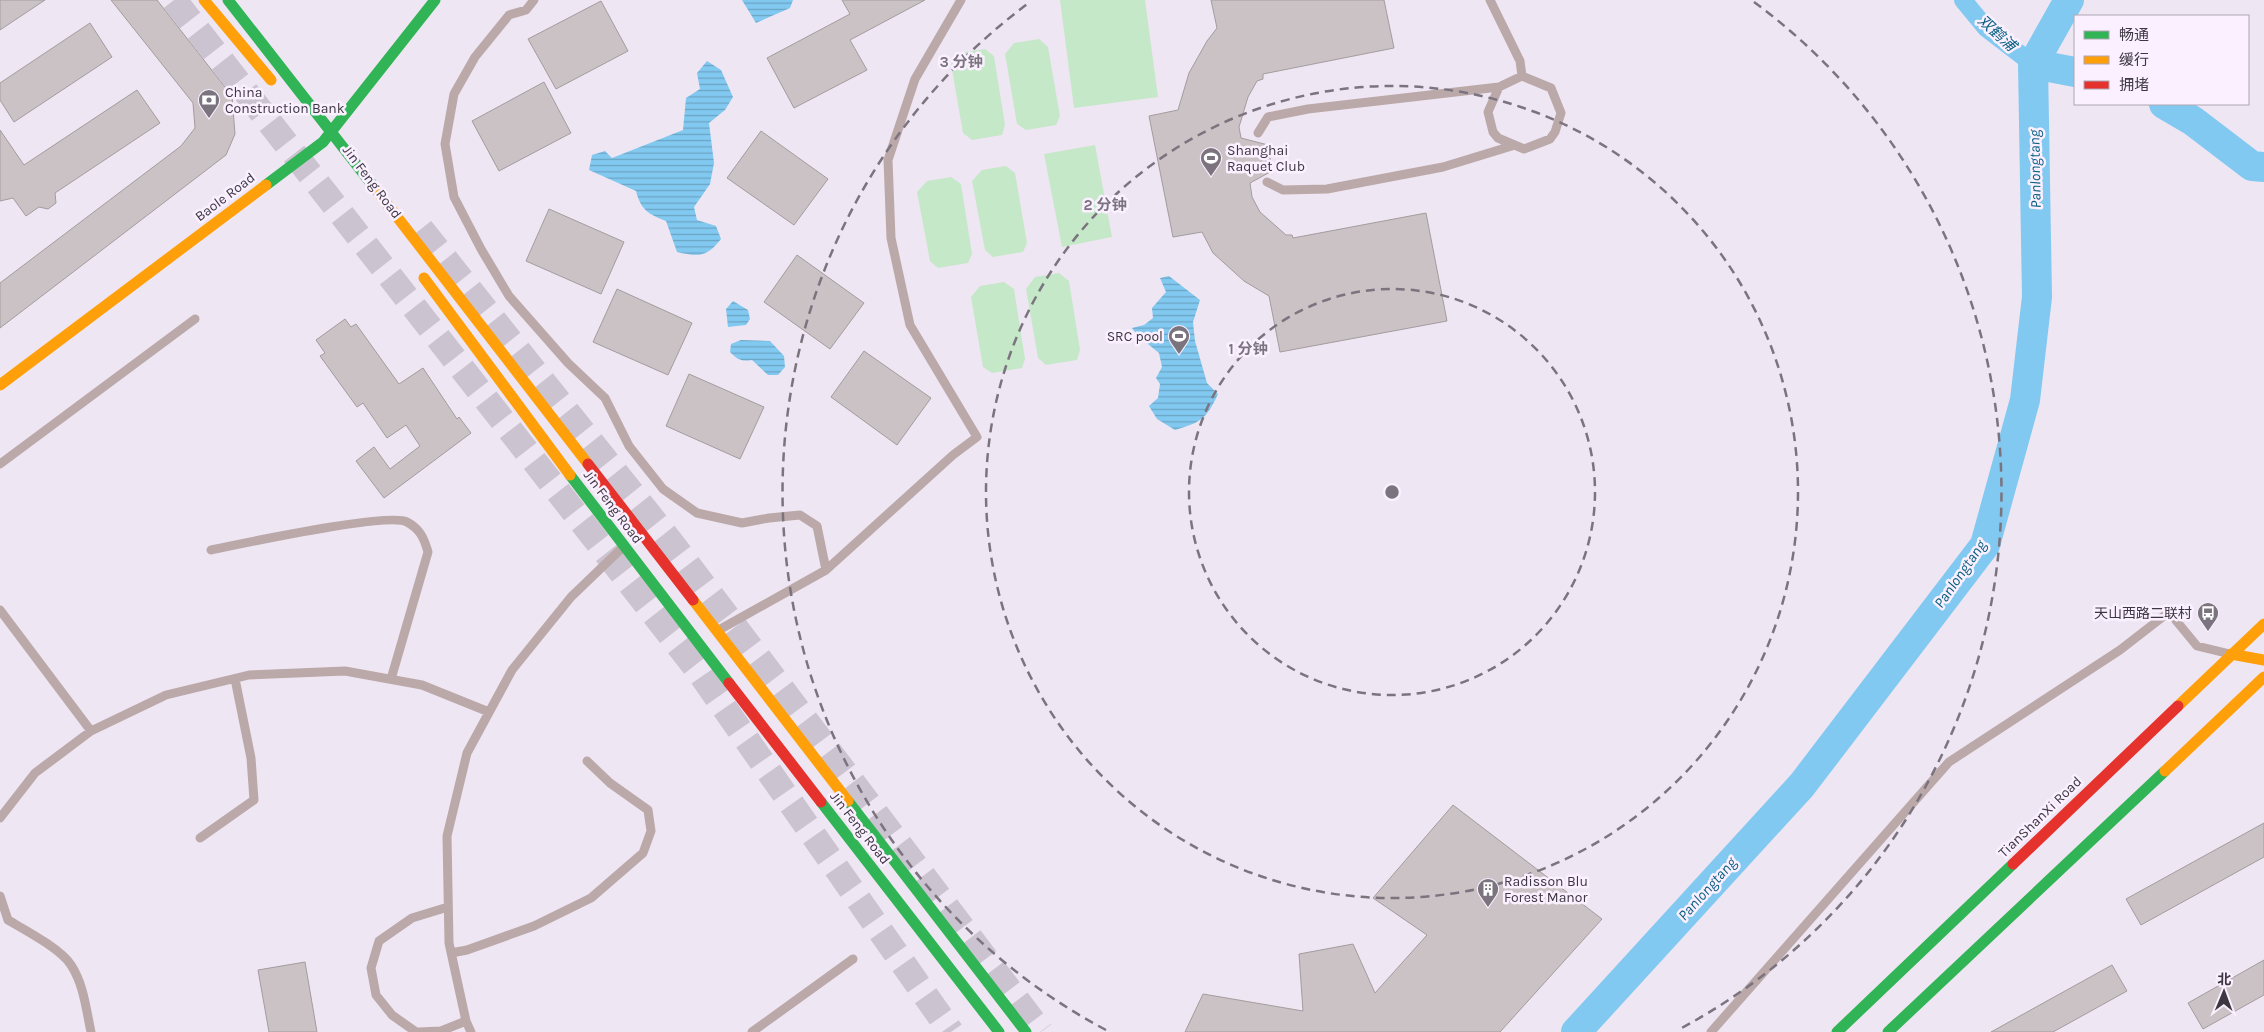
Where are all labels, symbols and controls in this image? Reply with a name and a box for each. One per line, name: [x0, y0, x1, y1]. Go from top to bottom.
water label: 双鹤浦: [1974, 11, 2021, 56]
legend: [2074, 15, 2249, 105]
text: 畅通: [2119, 26, 2149, 44]
text: 缓行: [2119, 51, 2149, 69]
text: 3 分钟: [939, 53, 983, 71]
text: 拥堵: [2119, 76, 2149, 94]
place label: China Construction Bank: [225, 84, 345, 117]
bank icon: China Construction Bank: [197, 88, 221, 119]
water label: Panlongtang: [2025, 128, 2045, 208]
street label: Jin Feng Road: [339, 142, 405, 222]
place label: Shanghai Raquet Club: [1227, 142, 1305, 175]
sports icon: Shanghai Raquet Club: [1199, 146, 1223, 177]
street label: Baole Road: [192, 169, 258, 225]
text: 2 分钟: [1084, 196, 1126, 214]
sports icon: SRC pool: [1167, 324, 1191, 355]
place label: SRC pool: [1107, 328, 1163, 345]
text: 1 分钟: [1228, 340, 1268, 358]
street label: Jin Feng Road: [580, 467, 646, 547]
centre of rings: [1383, 483, 1401, 501]
water label: Panlongtang: [1930, 536, 1991, 611]
bus stop icon: 天山西路二联村: [2196, 601, 2220, 632]
place label: 天山西路二联村: [2094, 605, 2192, 622]
street label: TianShanXi Road: [1995, 773, 2085, 861]
street label: Jin Feng Road: [826, 788, 894, 868]
water label: Panlongtang: [1674, 853, 1741, 924]
place label: Radisson Blu Forest Manor: [1504, 873, 1588, 906]
building icon: Radisson Blu Forest Manor: [1476, 877, 1500, 908]
north arrow: [2199, 967, 2249, 1017]
text: 北: [2217, 971, 2231, 988]

